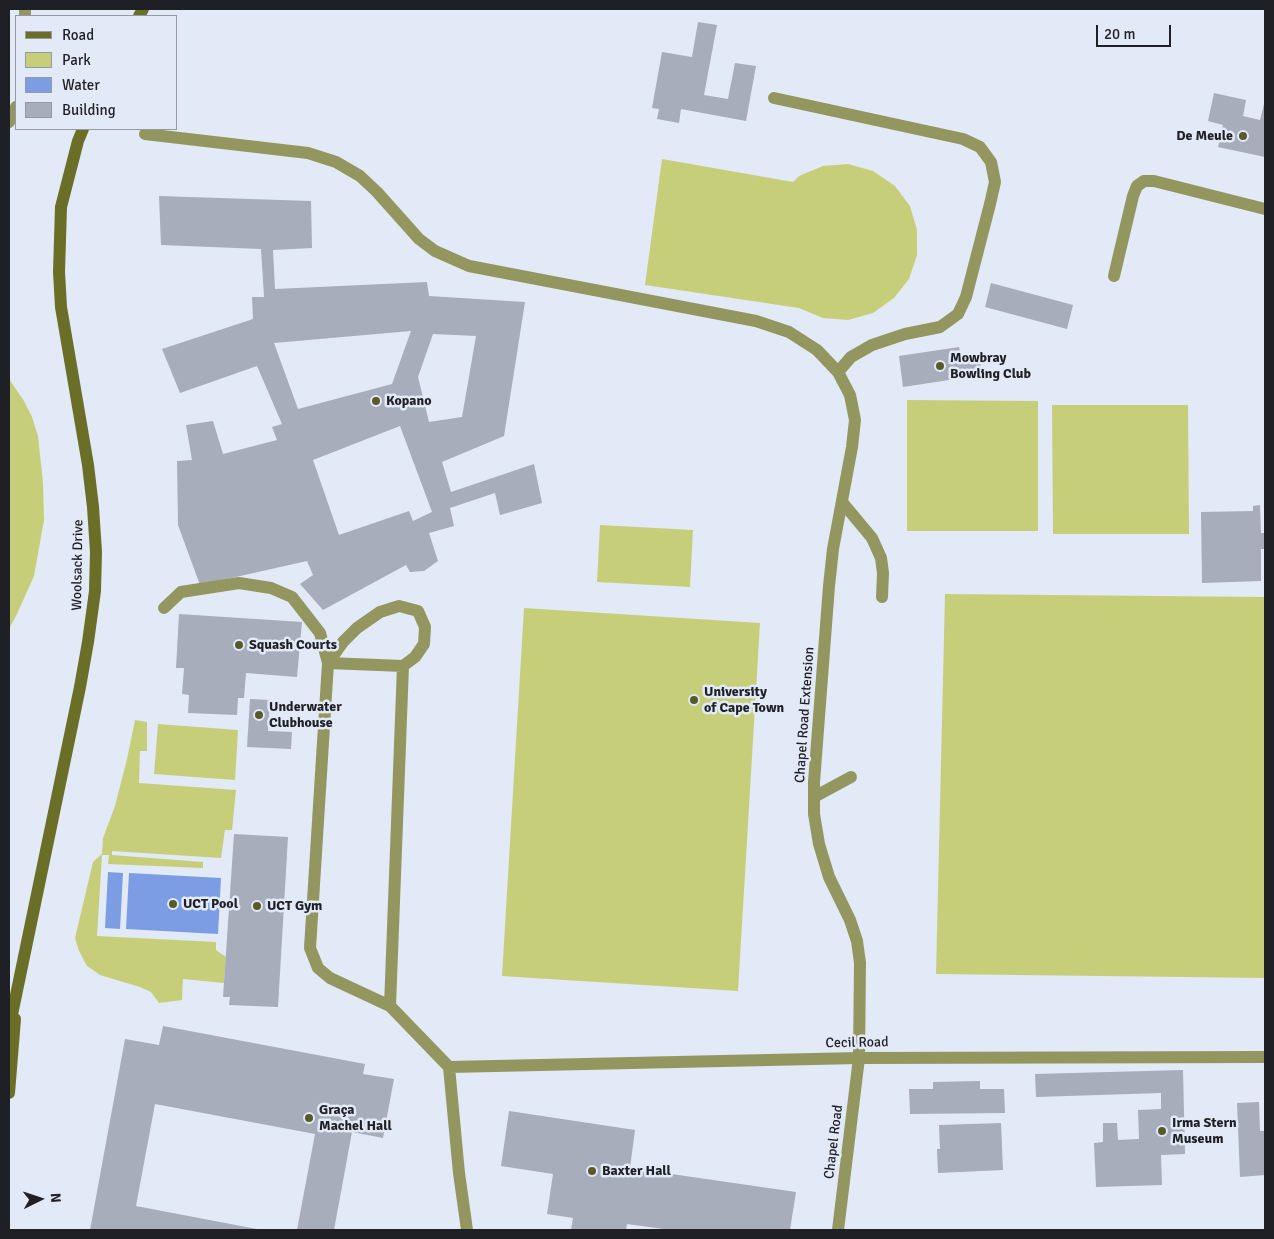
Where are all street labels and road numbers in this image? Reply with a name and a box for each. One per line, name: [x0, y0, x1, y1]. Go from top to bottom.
street label: Woolsack Drive: [69, 519, 87, 611]
street label: Chapel Road Extension: [792, 646, 818, 784]
street label: Cecil Road: [825, 1034, 889, 1052]
street label: Chapel Road: [821, 1104, 847, 1180]

